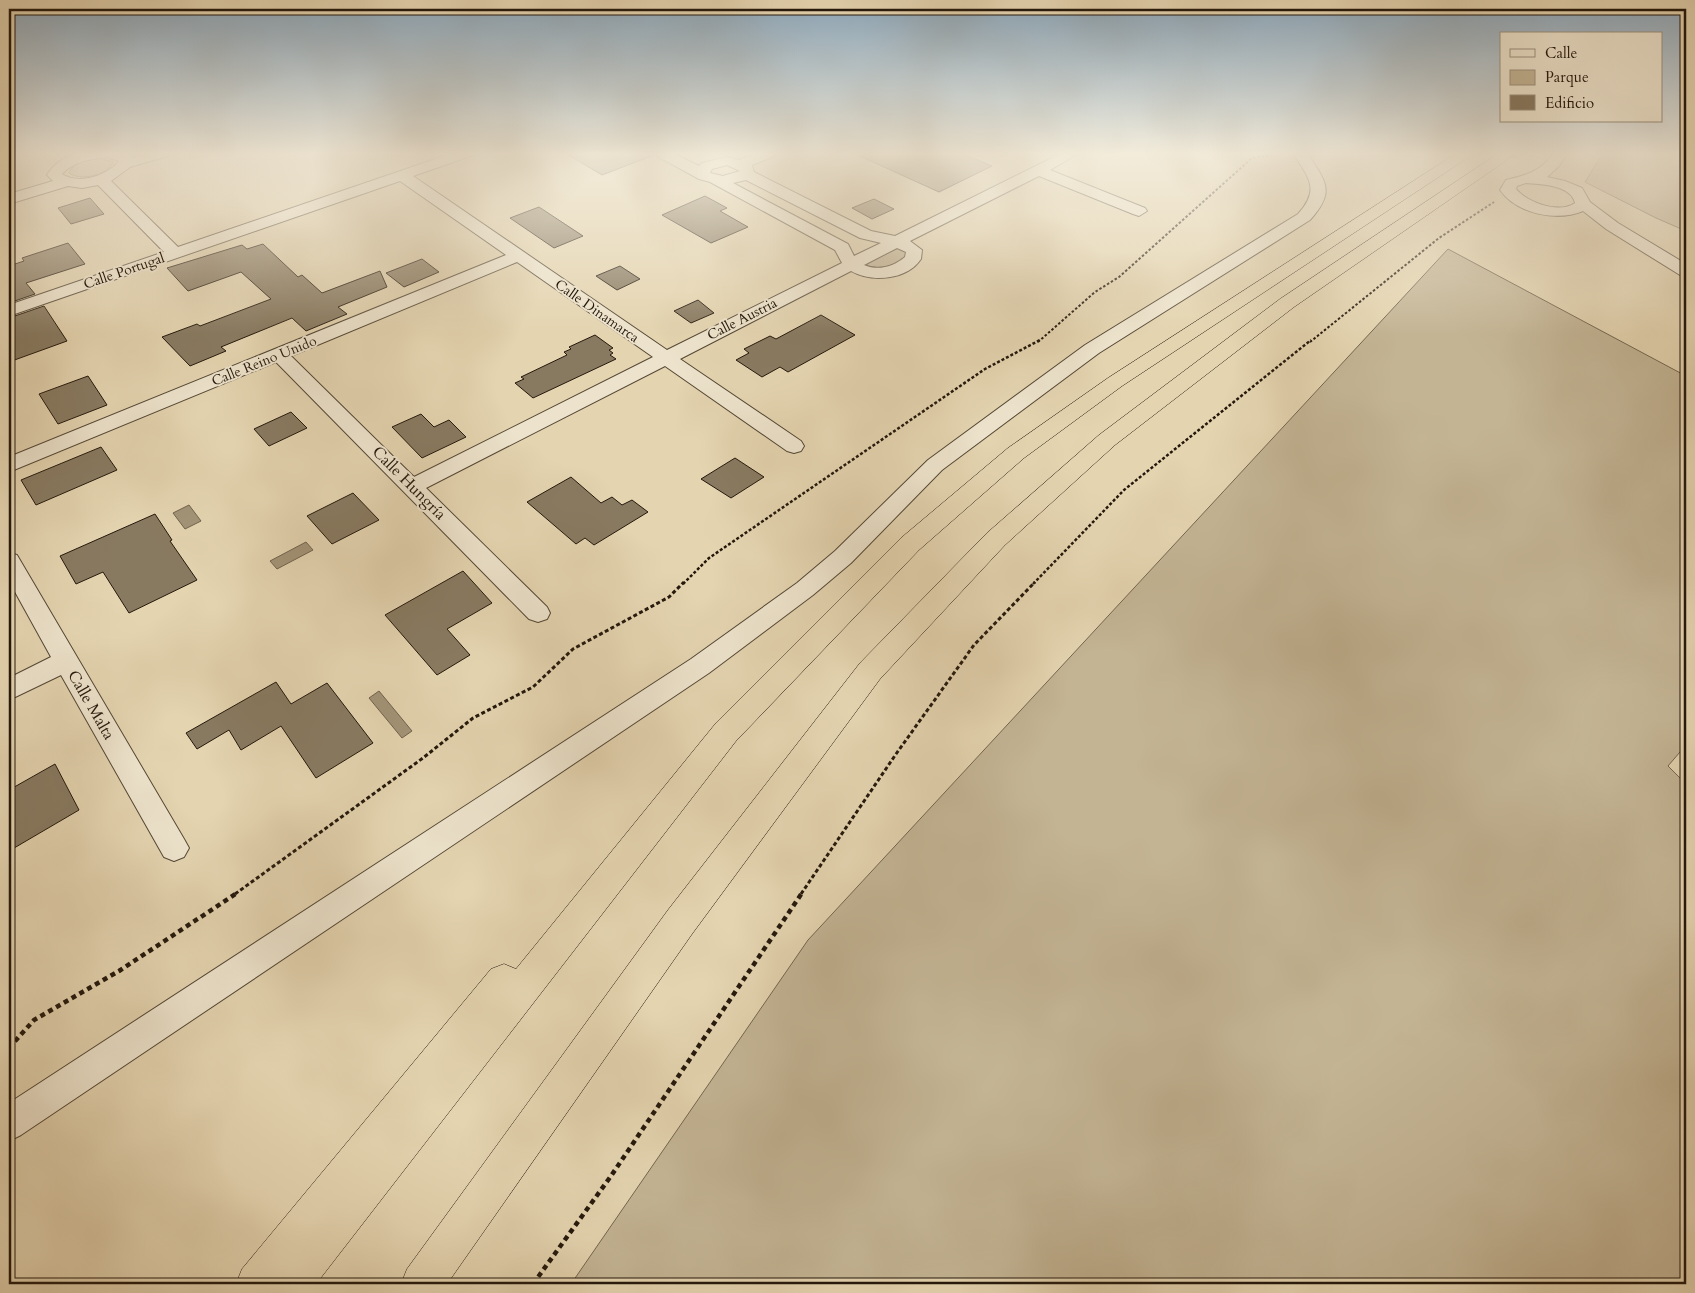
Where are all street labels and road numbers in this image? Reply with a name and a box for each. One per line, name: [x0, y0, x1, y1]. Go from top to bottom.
street label: Calle Portugal: [81, 248, 167, 294]
street label: Calle Dinamarca: [551, 275, 643, 347]
street label: Calle Austria: [704, 293, 780, 345]
street label: Calle Reino Unido: [209, 331, 320, 391]
street label: Calle Hungría: [367, 441, 451, 525]
street label: Calle Malta: [62, 666, 120, 744]

